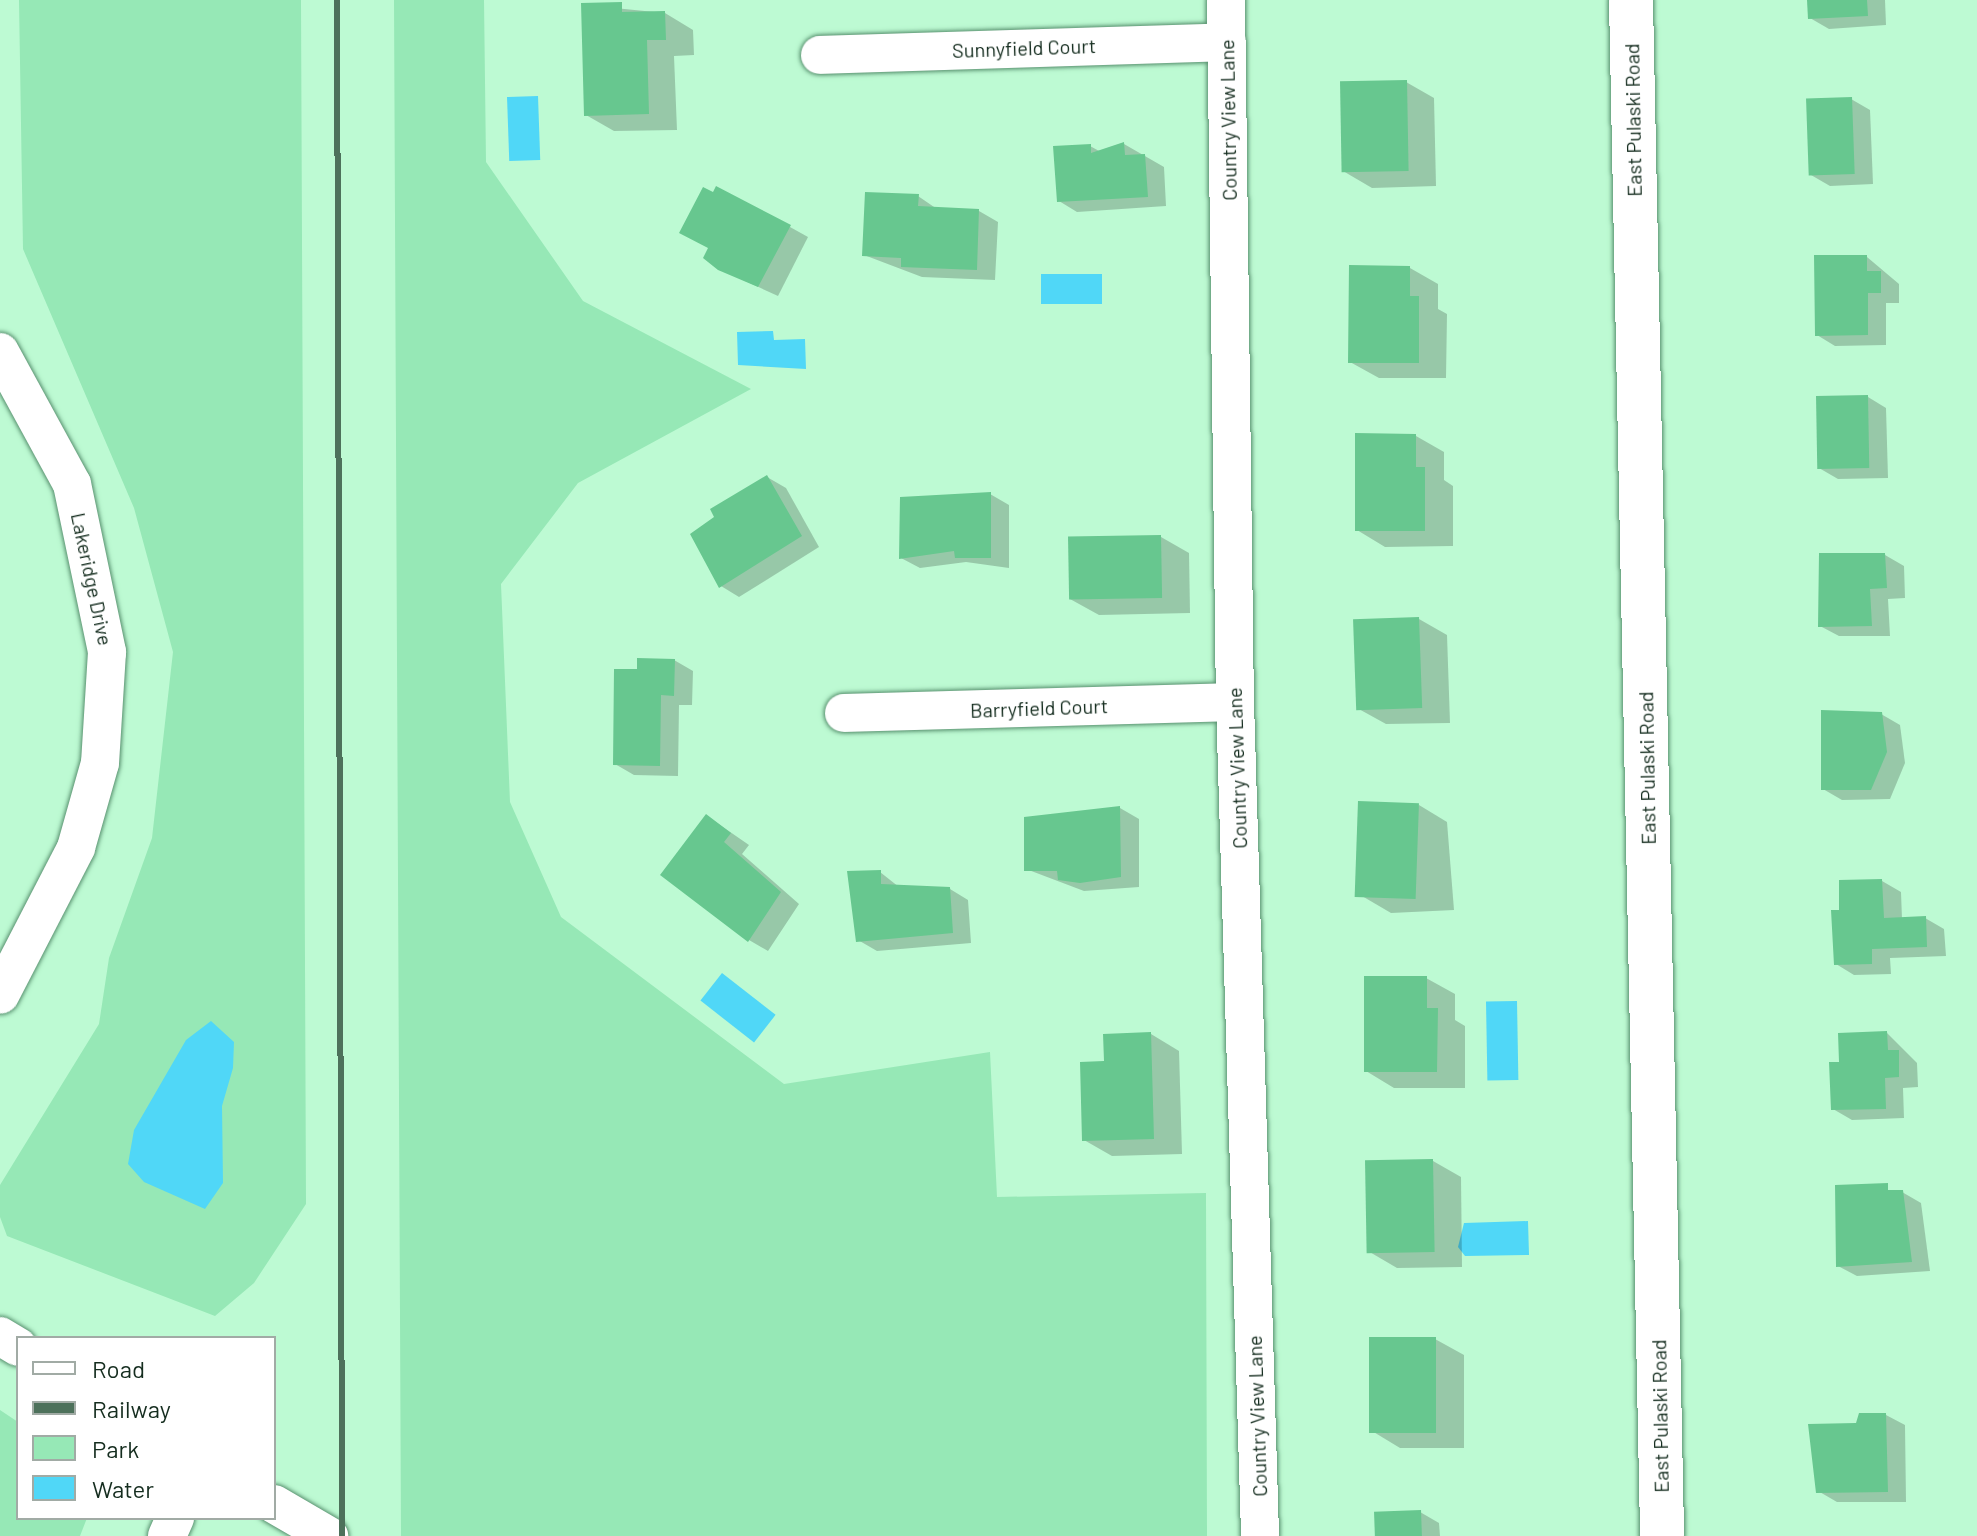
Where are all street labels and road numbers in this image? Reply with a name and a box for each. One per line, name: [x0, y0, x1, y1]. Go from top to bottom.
street label: Sunnyfield Court: [952, 33, 1096, 63]
street label: Country View Lane: [1215, 39, 1241, 201]
street label: East Pulaski Road: [1620, 43, 1646, 197]
street label: Lakeridge Drive: [66, 510, 118, 648]
street label: Country View Lane: [1222, 687, 1252, 849]
street label: East Pulaski Road: [1634, 691, 1660, 845]
street label: Barryfield Court: [970, 694, 1108, 722]
street label: Country View Lane: [1242, 1335, 1272, 1497]
street label: East Pulaski Road: [1647, 1339, 1673, 1493]

